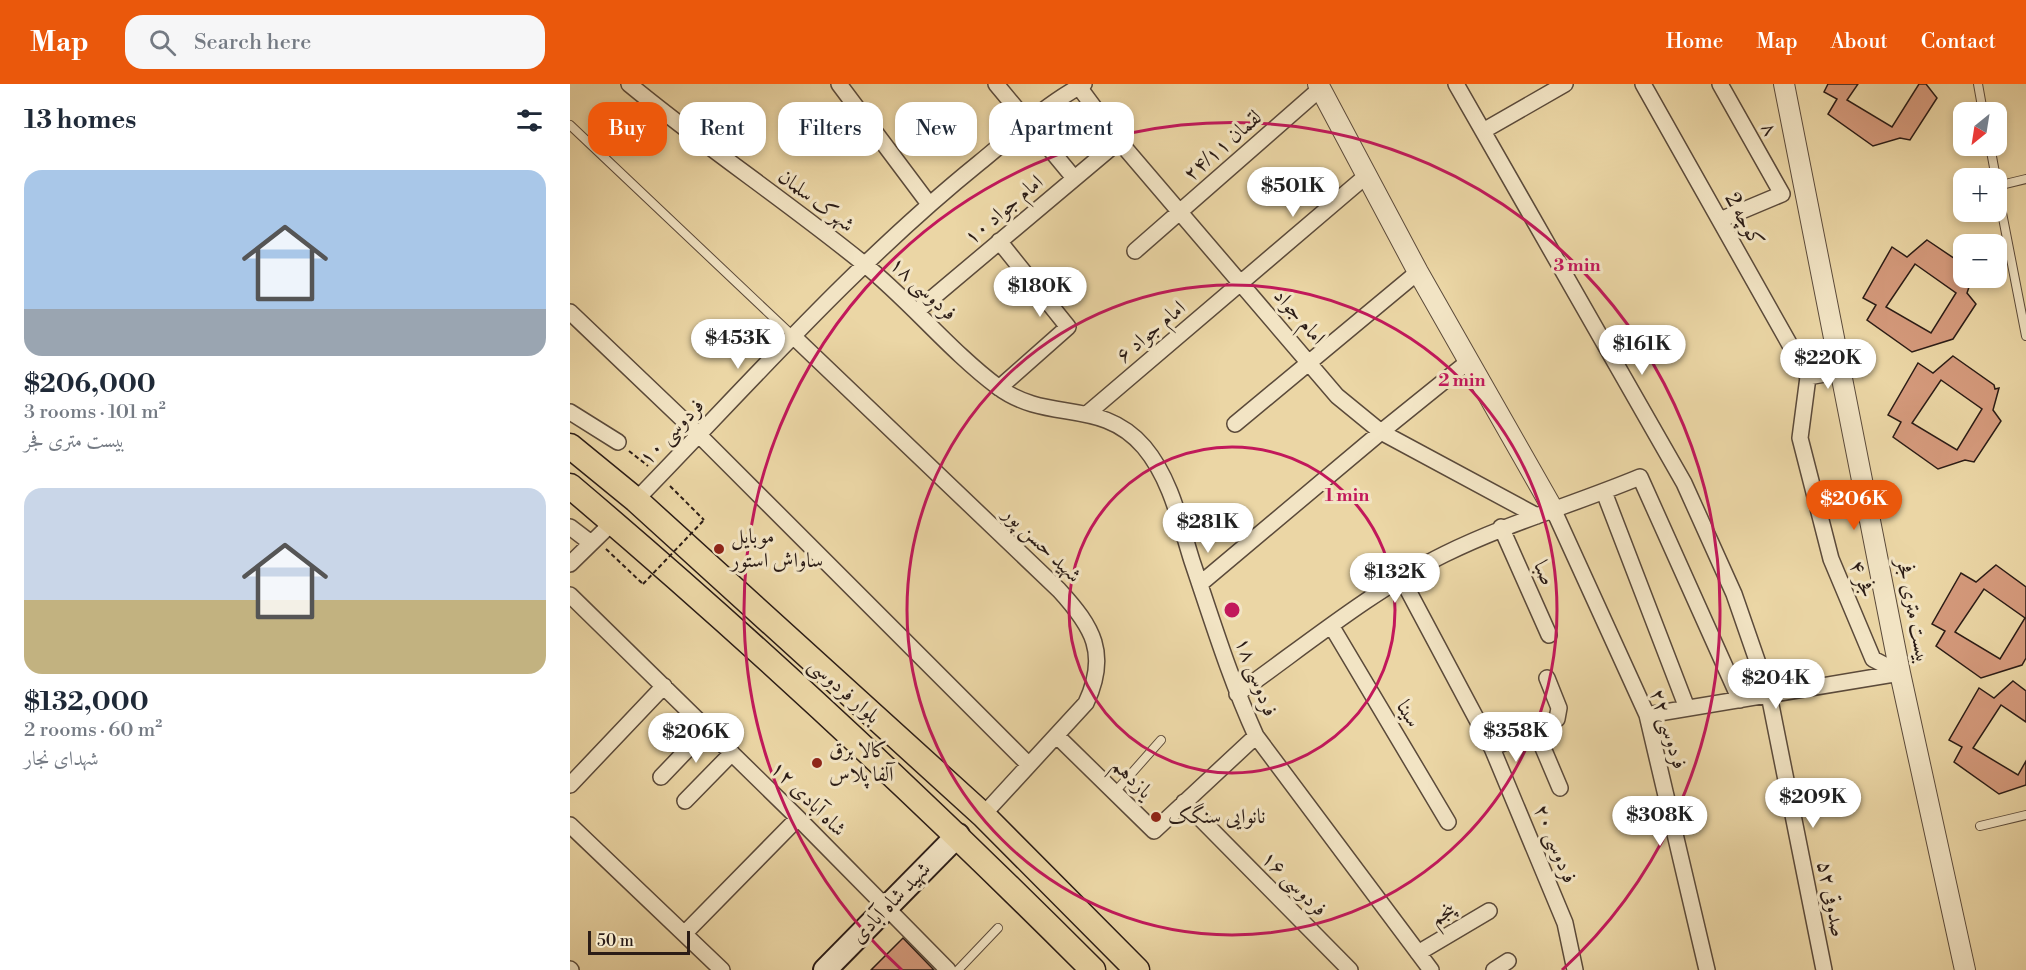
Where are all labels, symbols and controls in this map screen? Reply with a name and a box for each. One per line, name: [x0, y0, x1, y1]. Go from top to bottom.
search box: [125, 15, 545, 69]
text: Map: [30, 25, 89, 60]
icon: search: [146, 26, 179, 59]
text: Search here: [194, 29, 311, 56]
text: Home: [1666, 29, 1723, 55]
text: Map: [1756, 29, 1798, 55]
text: About: [1831, 29, 1888, 55]
text: Contact: [1921, 29, 1996, 55]
chip: Buy: [588, 102, 667, 156]
chip: Rent: [679, 102, 766, 156]
chip: Filters: [778, 102, 883, 156]
chip: New: [895, 102, 977, 156]
chip: Apartment: [989, 102, 1134, 156]
north arrow: [1953, 102, 2007, 156]
map controls: [1953, 102, 2007, 288]
text: 13 homes: [24, 104, 136, 136]
icon: filters: [513, 104, 546, 137]
street label: لقمان ۲۴/۱۱: [1178, 105, 1268, 187]
street label: ۸: [1755, 117, 1783, 141]
street label: شهرک سلمان: [773, 164, 859, 238]
pin: $501K: [1251, 167, 1335, 218]
button: +: [1953, 168, 2007, 222]
street label: امام جواد ۱۰: [959, 169, 1051, 254]
text: $501K: [1261, 174, 1325, 199]
street label: کوچه 2: [1719, 188, 1769, 252]
icon: home: [231, 209, 339, 317]
button: −: [1953, 234, 2007, 288]
street label: فردوسی ۱۸: [883, 251, 962, 327]
text: 3 min: [1554, 254, 1600, 277]
pin: $180K: [998, 267, 1082, 318]
text: $180K: [1008, 274, 1072, 299]
street label: امام جواد: [1264, 283, 1331, 353]
street label: امام جواد ۶: [1111, 295, 1194, 372]
pin: $453K: [696, 319, 780, 370]
pin: $161K: [1600, 325, 1684, 376]
text: $453K: [705, 326, 771, 351]
text: $161K: [1613, 332, 1671, 357]
pin: $220K: [1786, 339, 1870, 390]
text: $220K: [1794, 346, 1862, 371]
text: $206,000: [24, 368, 156, 400]
text: 2 min: [1438, 369, 1486, 392]
street label: فردوسی ۱۰: [634, 393, 711, 471]
text: 3 rooms · 101 m²: [24, 400, 166, 425]
text: بیست متری فجر: [24, 429, 125, 454]
pin: $206K: [1812, 480, 1896, 531]
text: 1 min: [1325, 484, 1369, 507]
text: $206K: [1820, 487, 1888, 512]
street label: شهید حسن پور: [995, 500, 1087, 589]
pin: $281K: [1166, 503, 1250, 554]
text: $281K: [1177, 510, 1239, 535]
place label: موبایل ساواش استور: [729, 524, 823, 574]
icon: home: [231, 527, 339, 635]
marker: موبایل ساواش استور: [712, 542, 726, 556]
pin: $132K: [1353, 553, 1437, 604]
street label: بیست متری فجر: [1890, 555, 1936, 665]
street label: صبا: [1527, 556, 1561, 590]
street label: فجر ۴: [1843, 557, 1881, 601]
text: $132K: [1364, 560, 1426, 585]
centre of rings: [1222, 600, 1242, 620]
street label: فردوسی ۱۸: [1228, 634, 1283, 721]
street label: بلوار فردوسی: [802, 652, 885, 731]
pin: $204K: [1734, 659, 1818, 710]
text: $204K: [1742, 666, 1810, 691]
text: $132,000: [24, 686, 149, 718]
street label: فردوسی ۲۲: [1643, 686, 1693, 773]
street label: سینا: [1390, 696, 1426, 732]
pin: $358K: [1474, 712, 1558, 763]
pin: $206K: [654, 713, 738, 764]
text: 2 rooms · 60 m²: [24, 718, 162, 743]
text: $358K: [1483, 719, 1549, 744]
text: $206K: [662, 720, 730, 745]
place label: کالا برق آلفا پلاس: [829, 738, 896, 789]
text: شهدای نجار: [24, 747, 99, 772]
street label: یازدهم: [1102, 753, 1159, 810]
street label: شاه آبادی ۱۲: [765, 755, 852, 842]
marker: کالا برق آلفا پلاس: [810, 756, 824, 770]
pin: $209K: [1771, 778, 1855, 829]
text: $209K: [1779, 785, 1847, 810]
pin: $308K: [1618, 796, 1702, 847]
street label: فردوسی ۲۰: [1527, 801, 1583, 888]
place label: نانوایی سنگک: [1168, 803, 1266, 830]
text: $308K: [1626, 803, 1694, 828]
marker: نانوایی سنگک: [1149, 810, 1163, 824]
street label: فردوسی ۱۶: [1255, 846, 1332, 923]
street label: شهید شاه آبادی: [845, 856, 936, 949]
street label: صدوقی ۵۲: [1811, 859, 1851, 939]
street label: پنجم: [1426, 896, 1465, 937]
scale bar: [588, 928, 690, 956]
text: 50 m: [597, 931, 634, 951]

